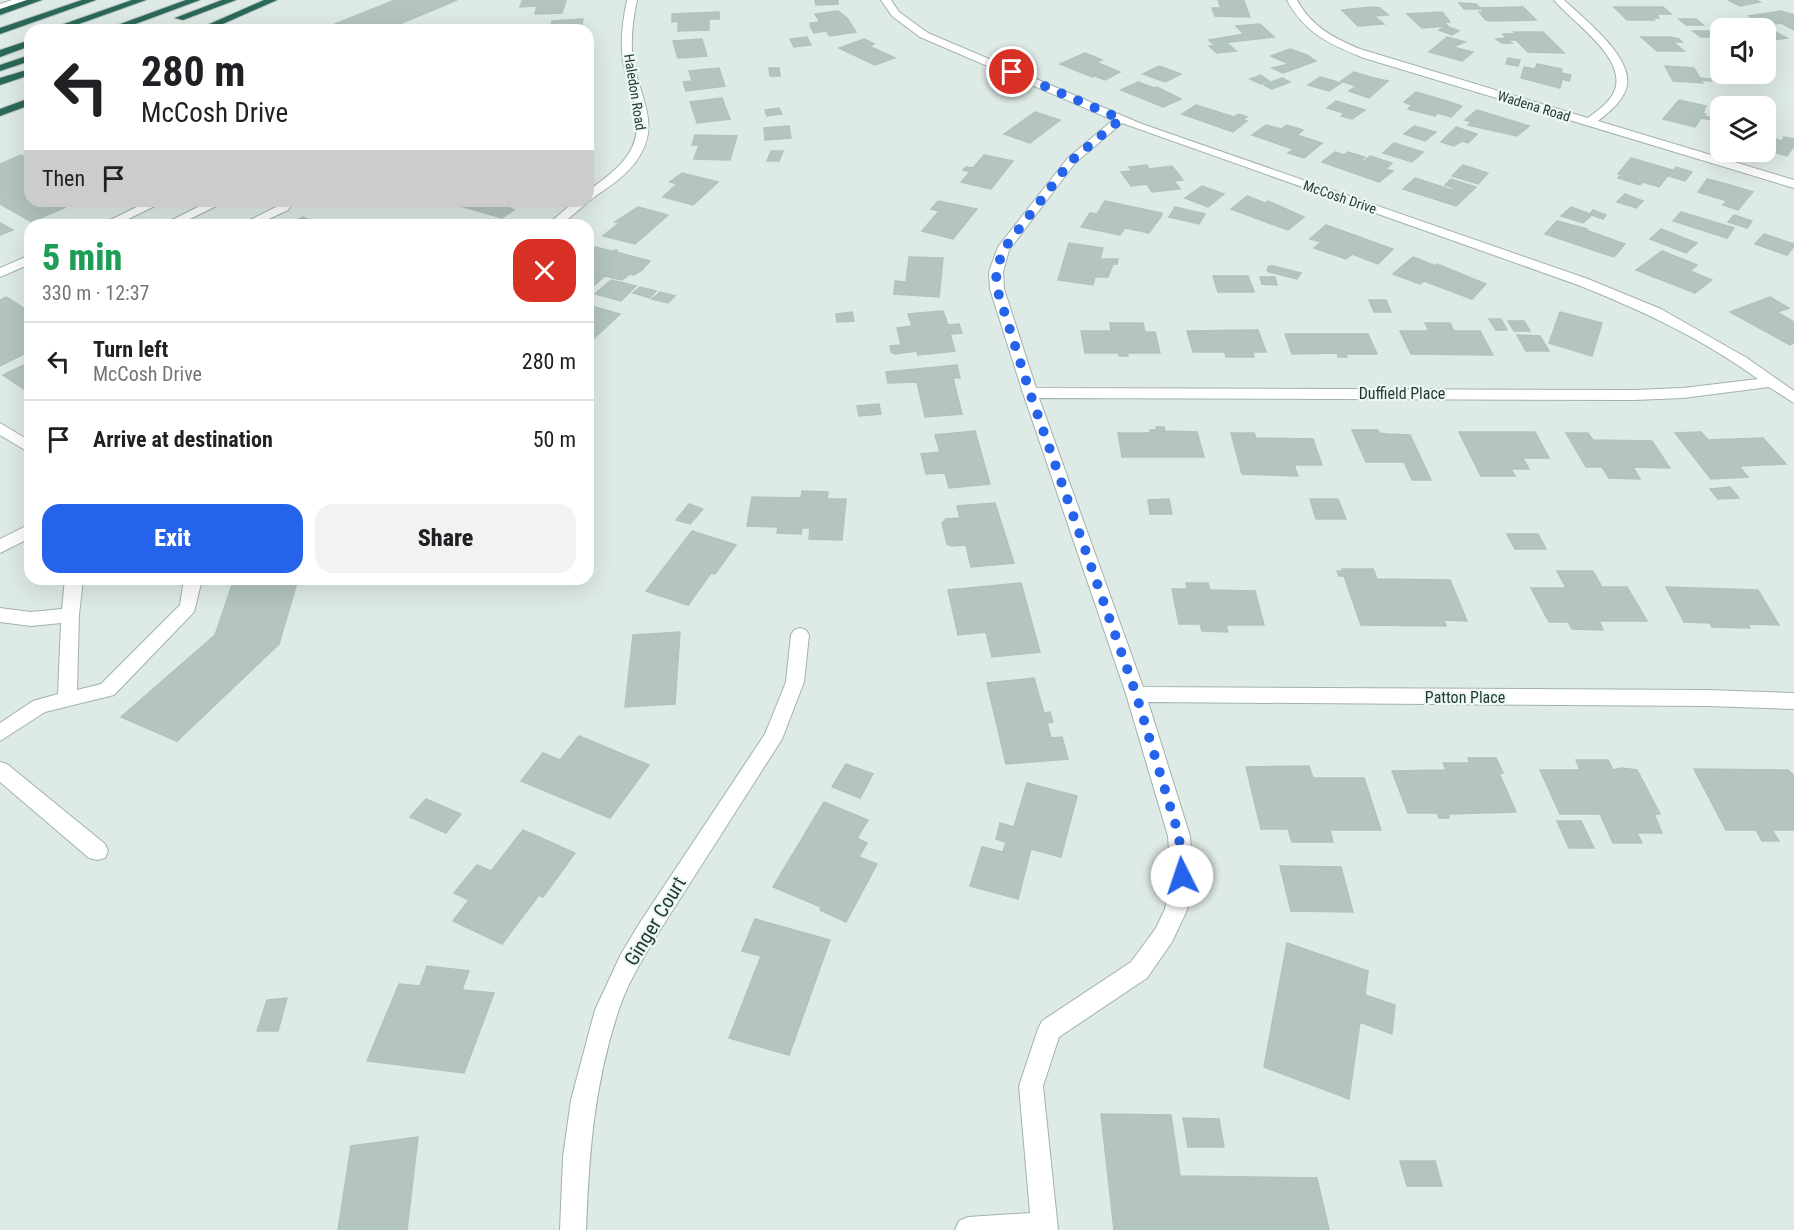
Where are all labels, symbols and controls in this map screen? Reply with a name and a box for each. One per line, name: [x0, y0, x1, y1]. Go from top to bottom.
map controls: [1710, 18, 1776, 162]
button: sound: [1710, 18, 1776, 84]
pin: [986, 46, 1037, 97]
text: 280 m: [141, 47, 246, 96]
icon: left: [42, 48, 120, 126]
street label: Haledon Road: [621, 53, 649, 131]
icon: arrive: [995, 55, 1028, 88]
street label: Wadena Road: [1496, 87, 1572, 125]
button: layers: [1710, 96, 1776, 162]
text: McCosh Drive: [141, 97, 288, 129]
icon: arrive: [97, 162, 130, 195]
text: Then: [42, 166, 85, 191]
street label: McCosh Drive: [1301, 177, 1379, 217]
text: 5 min: [42, 237, 122, 279]
button: close: [513, 239, 576, 302]
text: 330 m · 12:37: [42, 281, 149, 305]
text: Turn left: [93, 337, 168, 362]
icon: left: [42, 345, 75, 378]
text: 280 m: [522, 349, 576, 374]
text: McCosh Drive: [93, 362, 202, 386]
street label: Duffield Place: [1359, 384, 1445, 403]
icon: arrive: [42, 423, 75, 456]
text: Arrive at destination: [93, 427, 273, 452]
text: 50 m: [533, 427, 576, 452]
button: Exit: [42, 504, 303, 573]
button: Share: [315, 504, 576, 573]
street label: Patton Place: [1425, 688, 1505, 707]
position arrow: [1150, 844, 1214, 908]
street label: Ginger Court: [619, 872, 691, 970]

